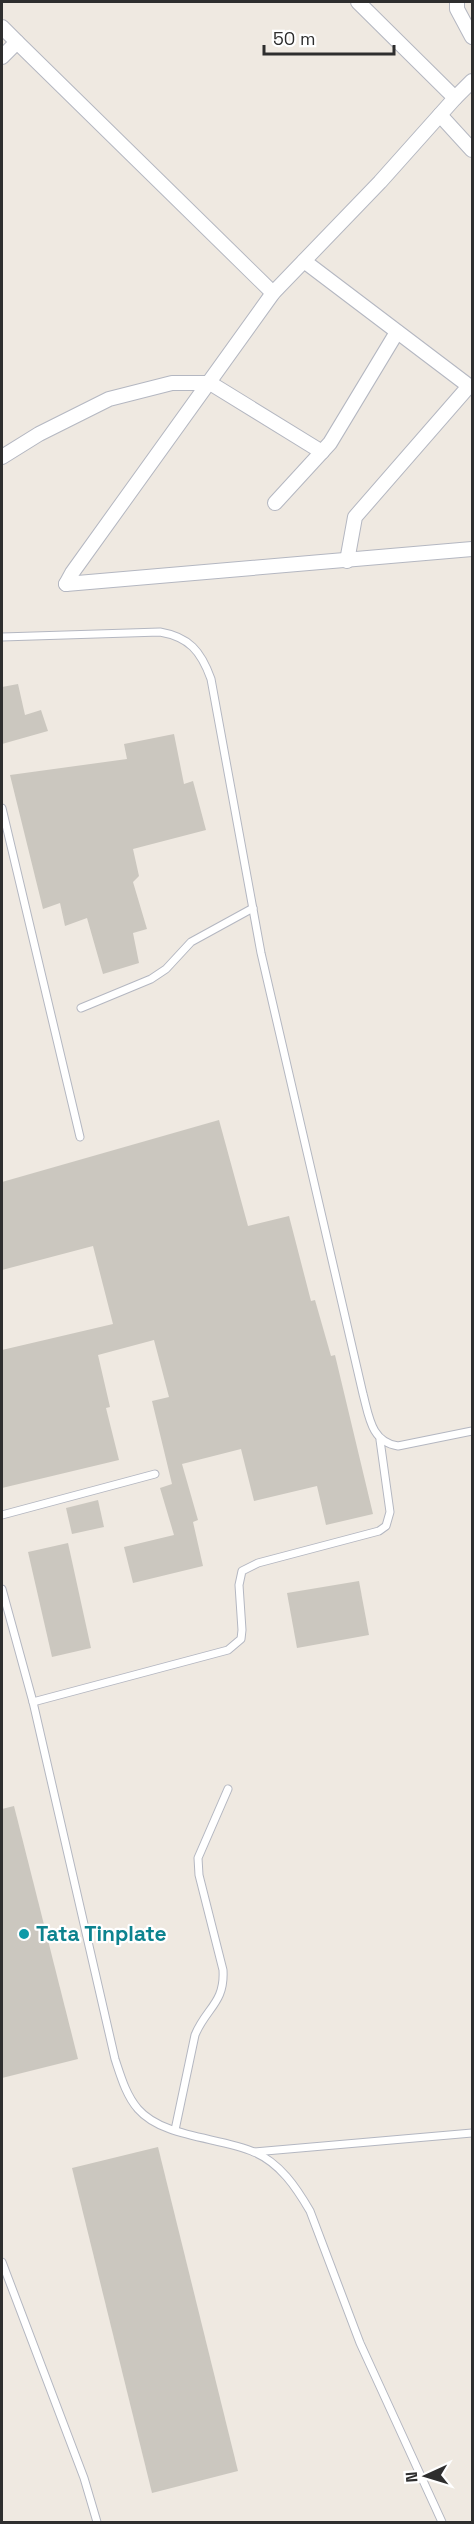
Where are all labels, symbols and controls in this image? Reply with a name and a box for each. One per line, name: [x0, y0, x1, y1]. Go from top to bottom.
scale bar: [264, 18, 394, 56]
text: 50 m: [273, 27, 315, 50]
place label: Tata Tinplate: [36, 1920, 167, 1947]
marker: Tata Tinplate: [17, 1927, 31, 1941]
north arrow: [396, 2446, 456, 2506]
text: N: [401, 2471, 422, 2483]

